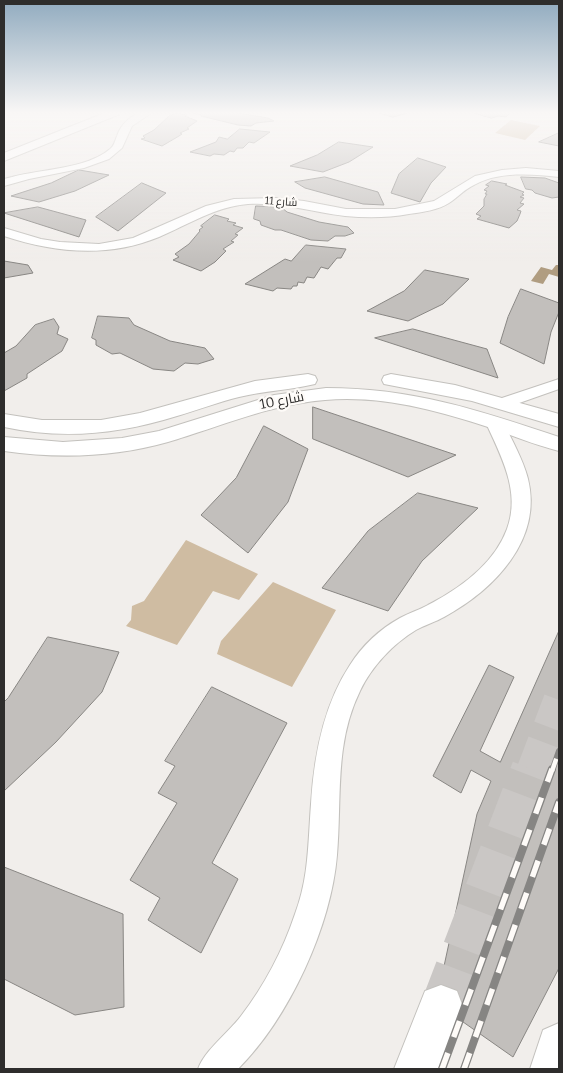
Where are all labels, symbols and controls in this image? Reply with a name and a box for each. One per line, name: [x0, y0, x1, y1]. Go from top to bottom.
street label: شارع 11: [264, 194, 298, 210]
street label: شارع 10: [259, 389, 305, 413]

